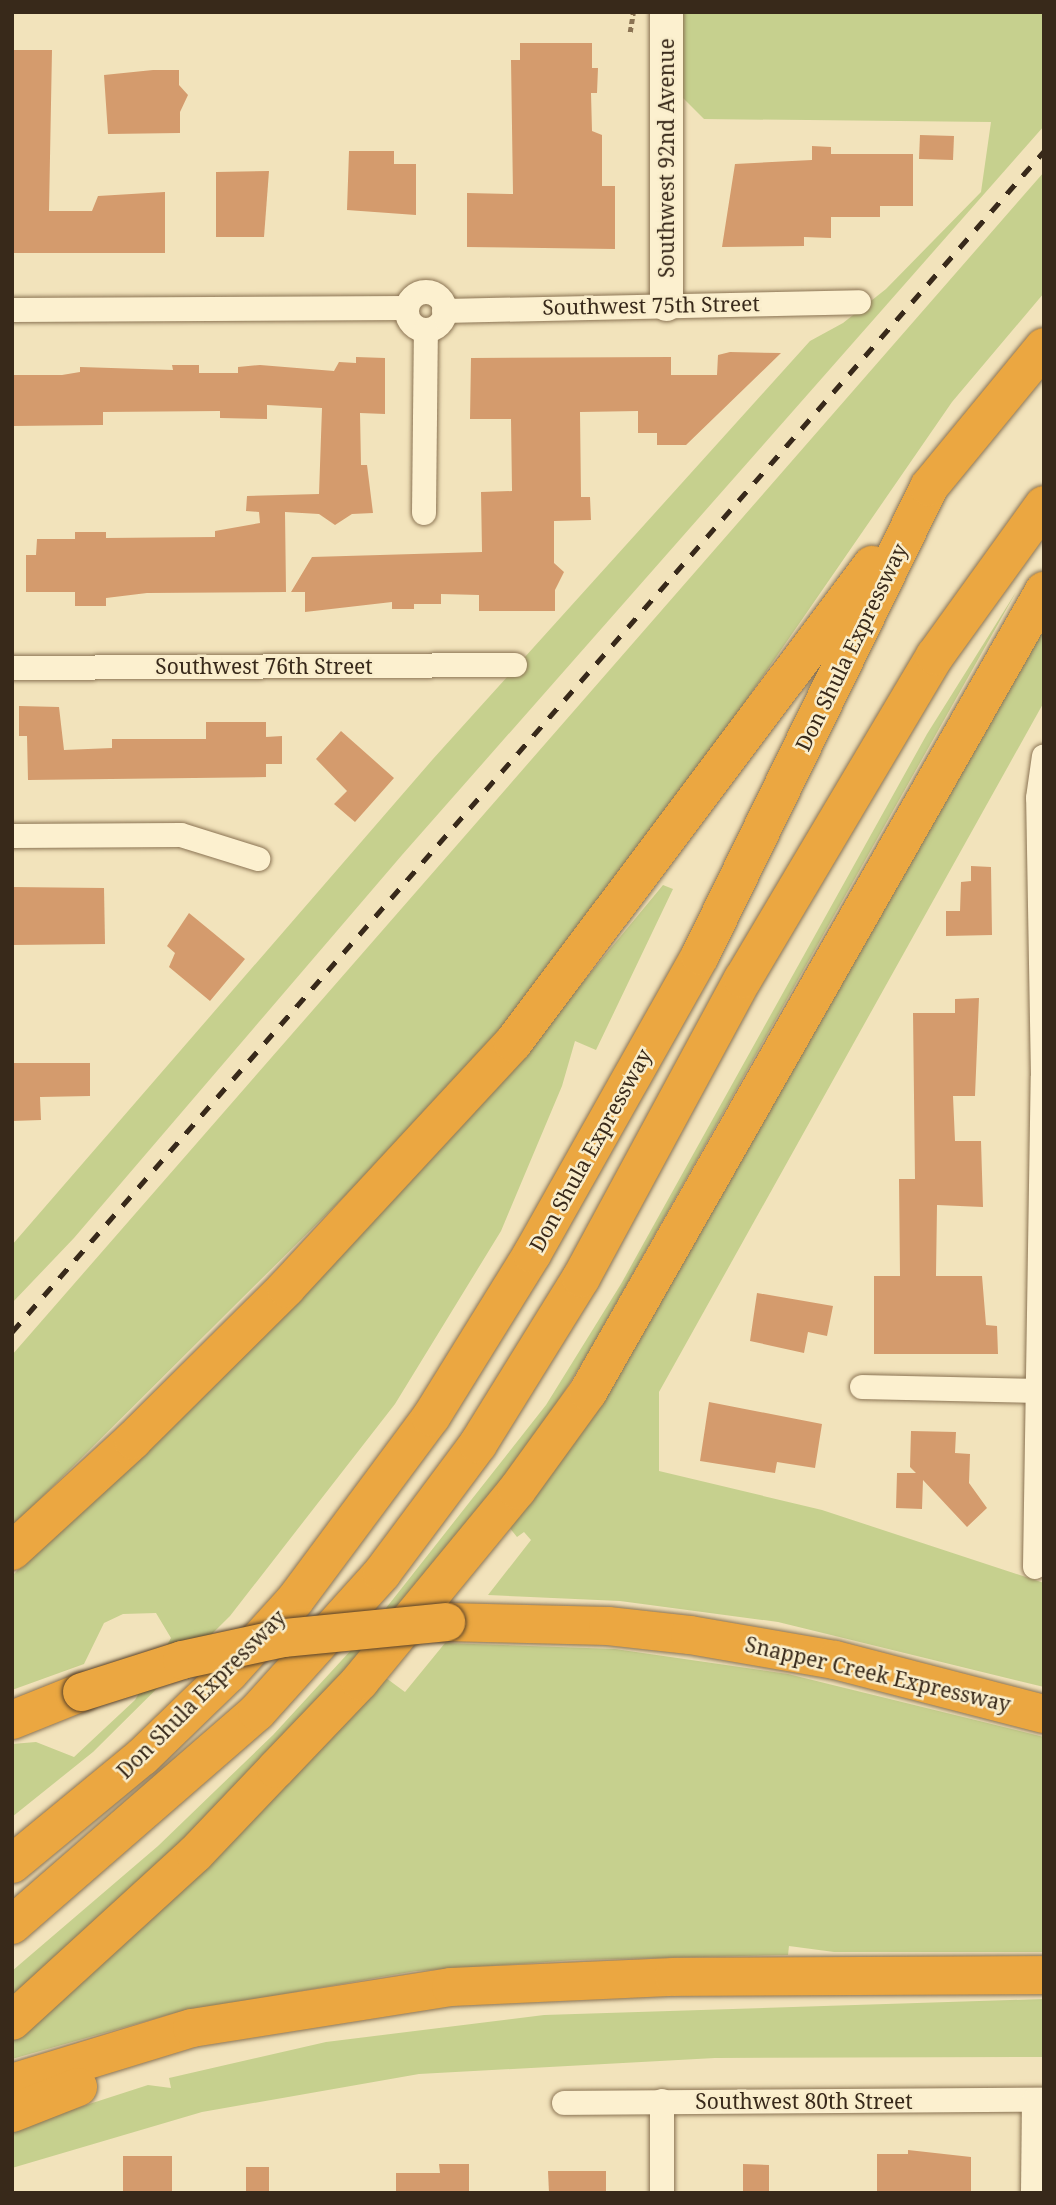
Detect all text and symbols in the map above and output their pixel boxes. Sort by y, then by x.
street label: Southwest 92nd Avenue [653,38,679,278]
street label: Southwest 75th Street [542,291,760,319]
street label: Don Shula Expressway [790,539,912,755]
street label: Southwest 76th Street [155,653,373,679]
street label: Don Shula Expressway [524,1044,656,1256]
street label: Don Shula Expressway [112,1605,290,1783]
street label: Snapper Creek Expressway [743,1631,1013,1717]
street label: Southwest 80th Street [695,2088,913,2114]

